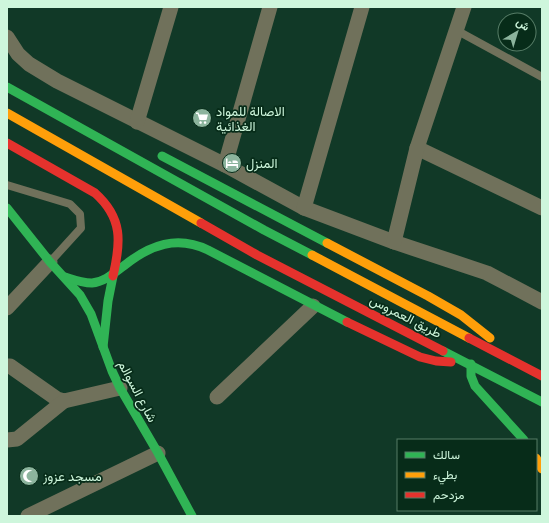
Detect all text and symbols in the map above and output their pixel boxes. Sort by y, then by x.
north arrow [497,12,537,52]
text: ش [514,15,532,34]
place label: الاصالة للمواد الغذائية [216,104,285,134]
supermarket icon: الاصالة للمواد الغذائية [191,107,213,129]
hotel icon: المنزل [221,152,243,174]
place label: المنزل [246,156,278,172]
street label: طريق العمروس [367,292,444,342]
street label: شارع السوالم [113,358,160,426]
legend [397,439,537,511]
text: سالك [433,448,460,462]
mosque icon: مسجد عزوز [18,465,40,487]
text: بطيء [433,468,457,485]
place label: مسجد عزوز [42,469,102,485]
text: مزدحم [433,488,464,503]

